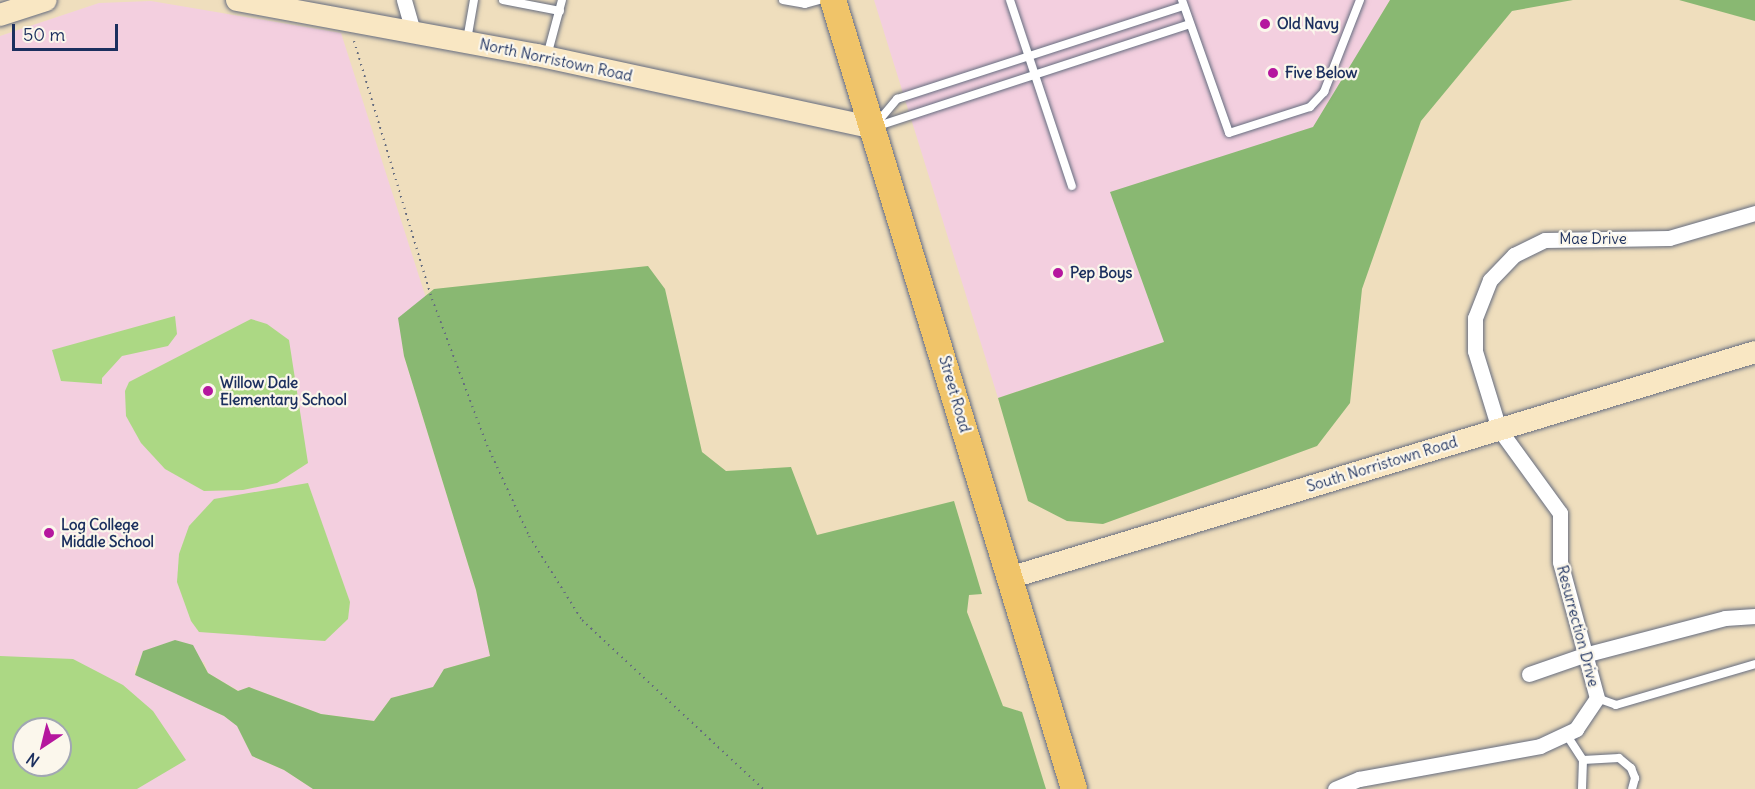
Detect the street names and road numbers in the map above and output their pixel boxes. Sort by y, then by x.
street label: North Norristown Road [478,35,634,85]
street label: Mae Drive [1559,230,1627,248]
street label: Street Road [935,354,975,434]
street label: South Norristown Road [1304,433,1460,495]
street label: Resurrection Drive [1553,563,1603,689]

